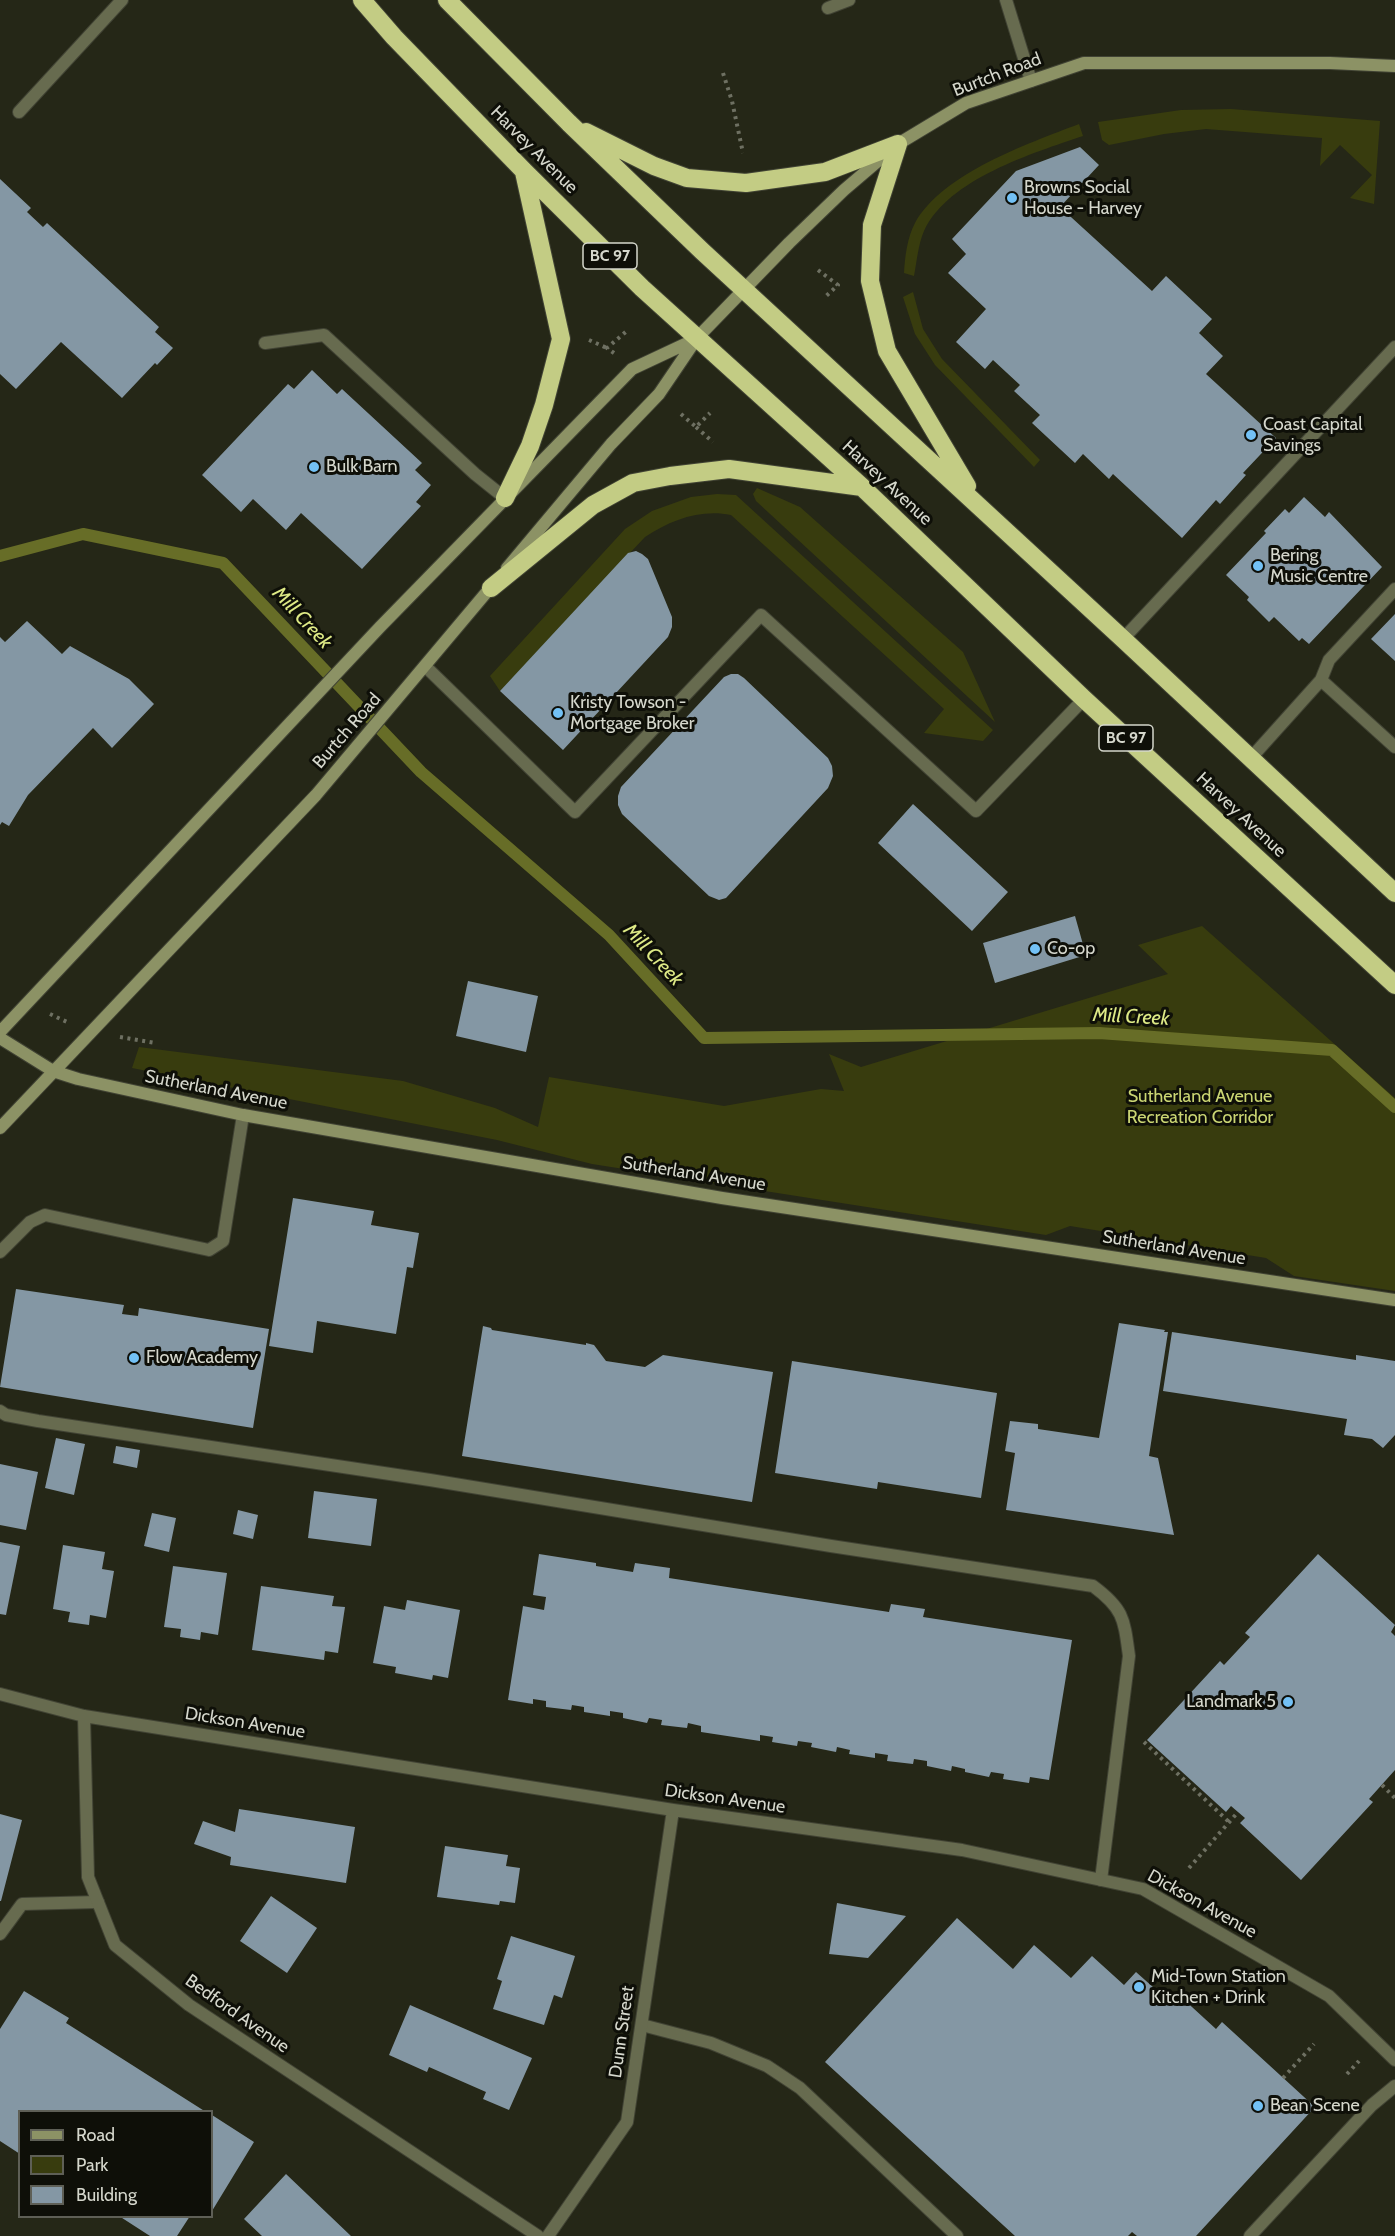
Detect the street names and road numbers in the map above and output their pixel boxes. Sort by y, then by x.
street label: Burtch Road [950,48,1044,102]
street label: Harvey Avenue [486,102,582,198]
road number: BC 97 [583,243,637,269]
street label: Harvey Avenue [838,436,936,530]
street label: Burtch Road [308,689,386,773]
road number: BC 97 [1099,725,1153,751]
street label: Harvey Avenue [1192,768,1290,862]
street label: Sutherland Avenue [143,1066,289,1114]
street label: Sutherland Avenue [621,1152,767,1196]
street label: Sutherland Avenue [1101,1226,1247,1270]
street label: Dickson Avenue [183,1703,307,1743]
street label: Dickson Avenue [663,1780,787,1818]
street label: Dickson Avenue [1144,1865,1260,1943]
street label: Bedford Avenue [181,1970,293,2058]
street label: Dunn Street [605,1985,639,2079]

